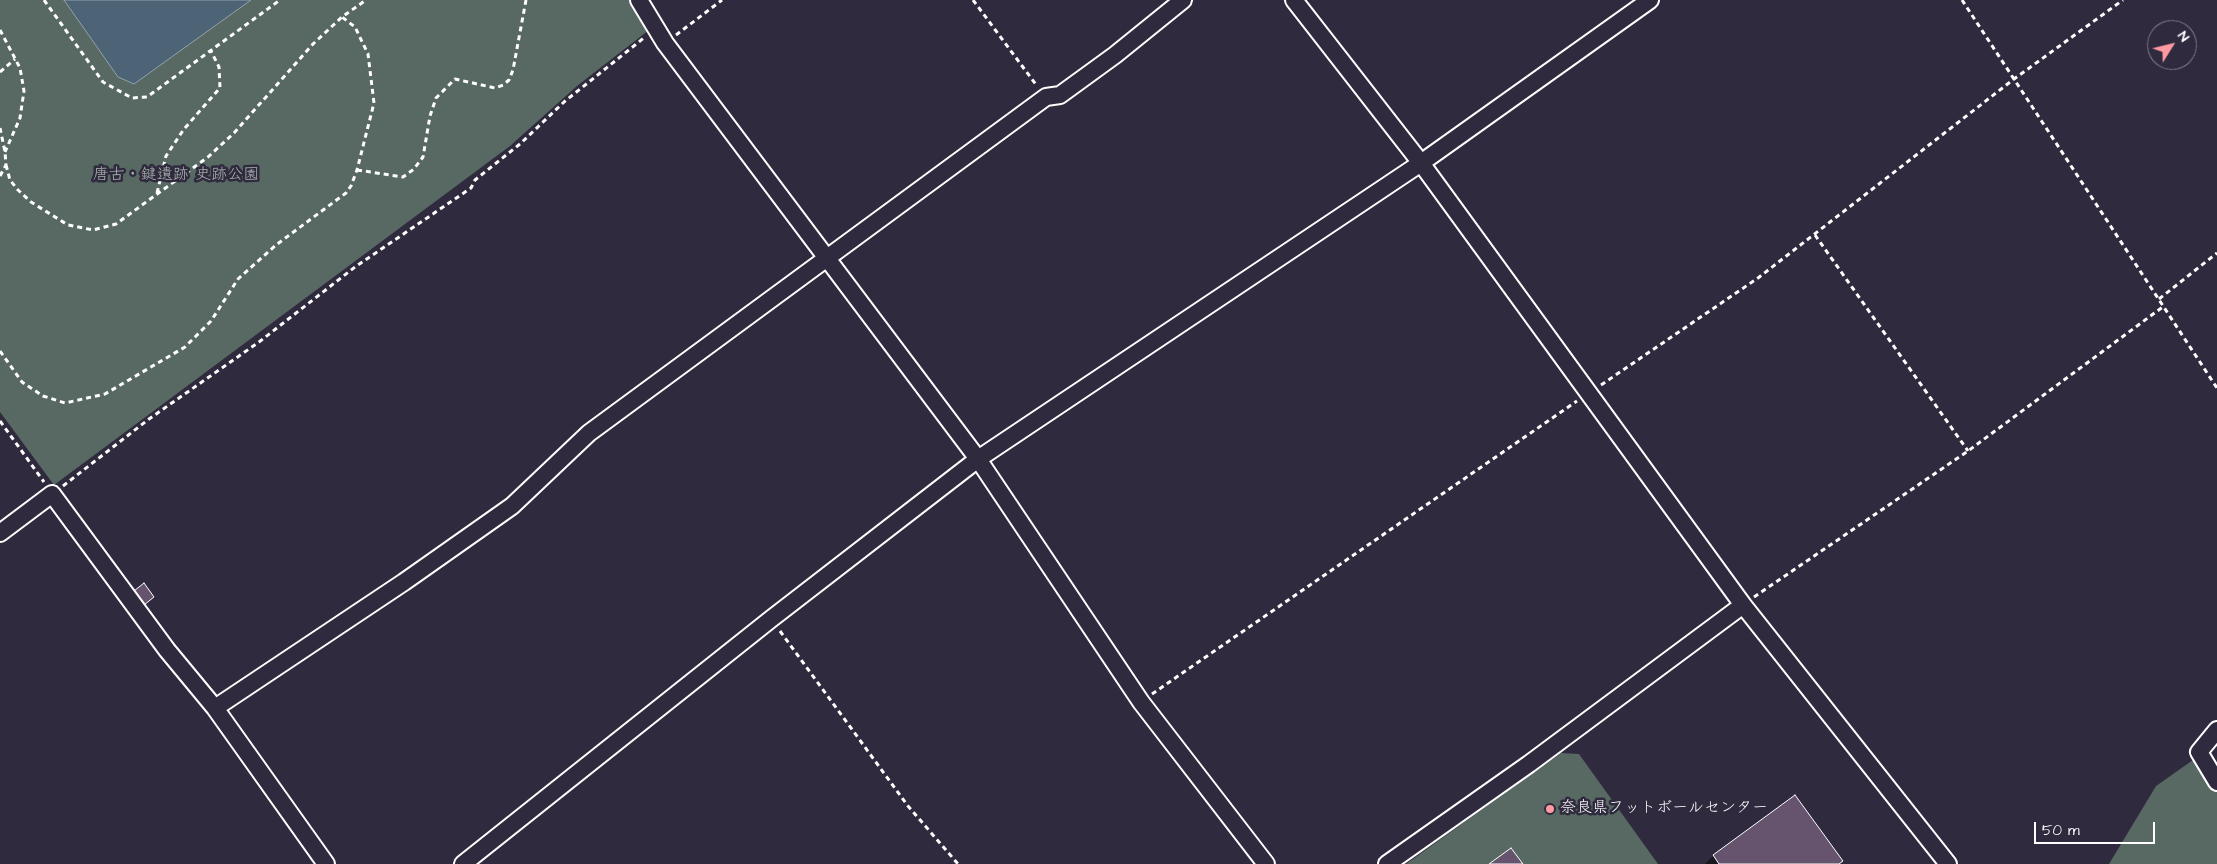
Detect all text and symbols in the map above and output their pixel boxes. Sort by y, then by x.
north arrow [2147,20,2197,70]
text: N [2173,27,2194,46]
park label: 唐古・鍵遺跡 史跡公園 [93,166,259,186]
place label: 奈良県フットボールセンター [1560,799,1768,819]
marker: 奈良県フットボールセンター [1544,803,1556,815]
scale bar [2037,812,2158,844]
text: 50 m [2042,820,2080,841]

